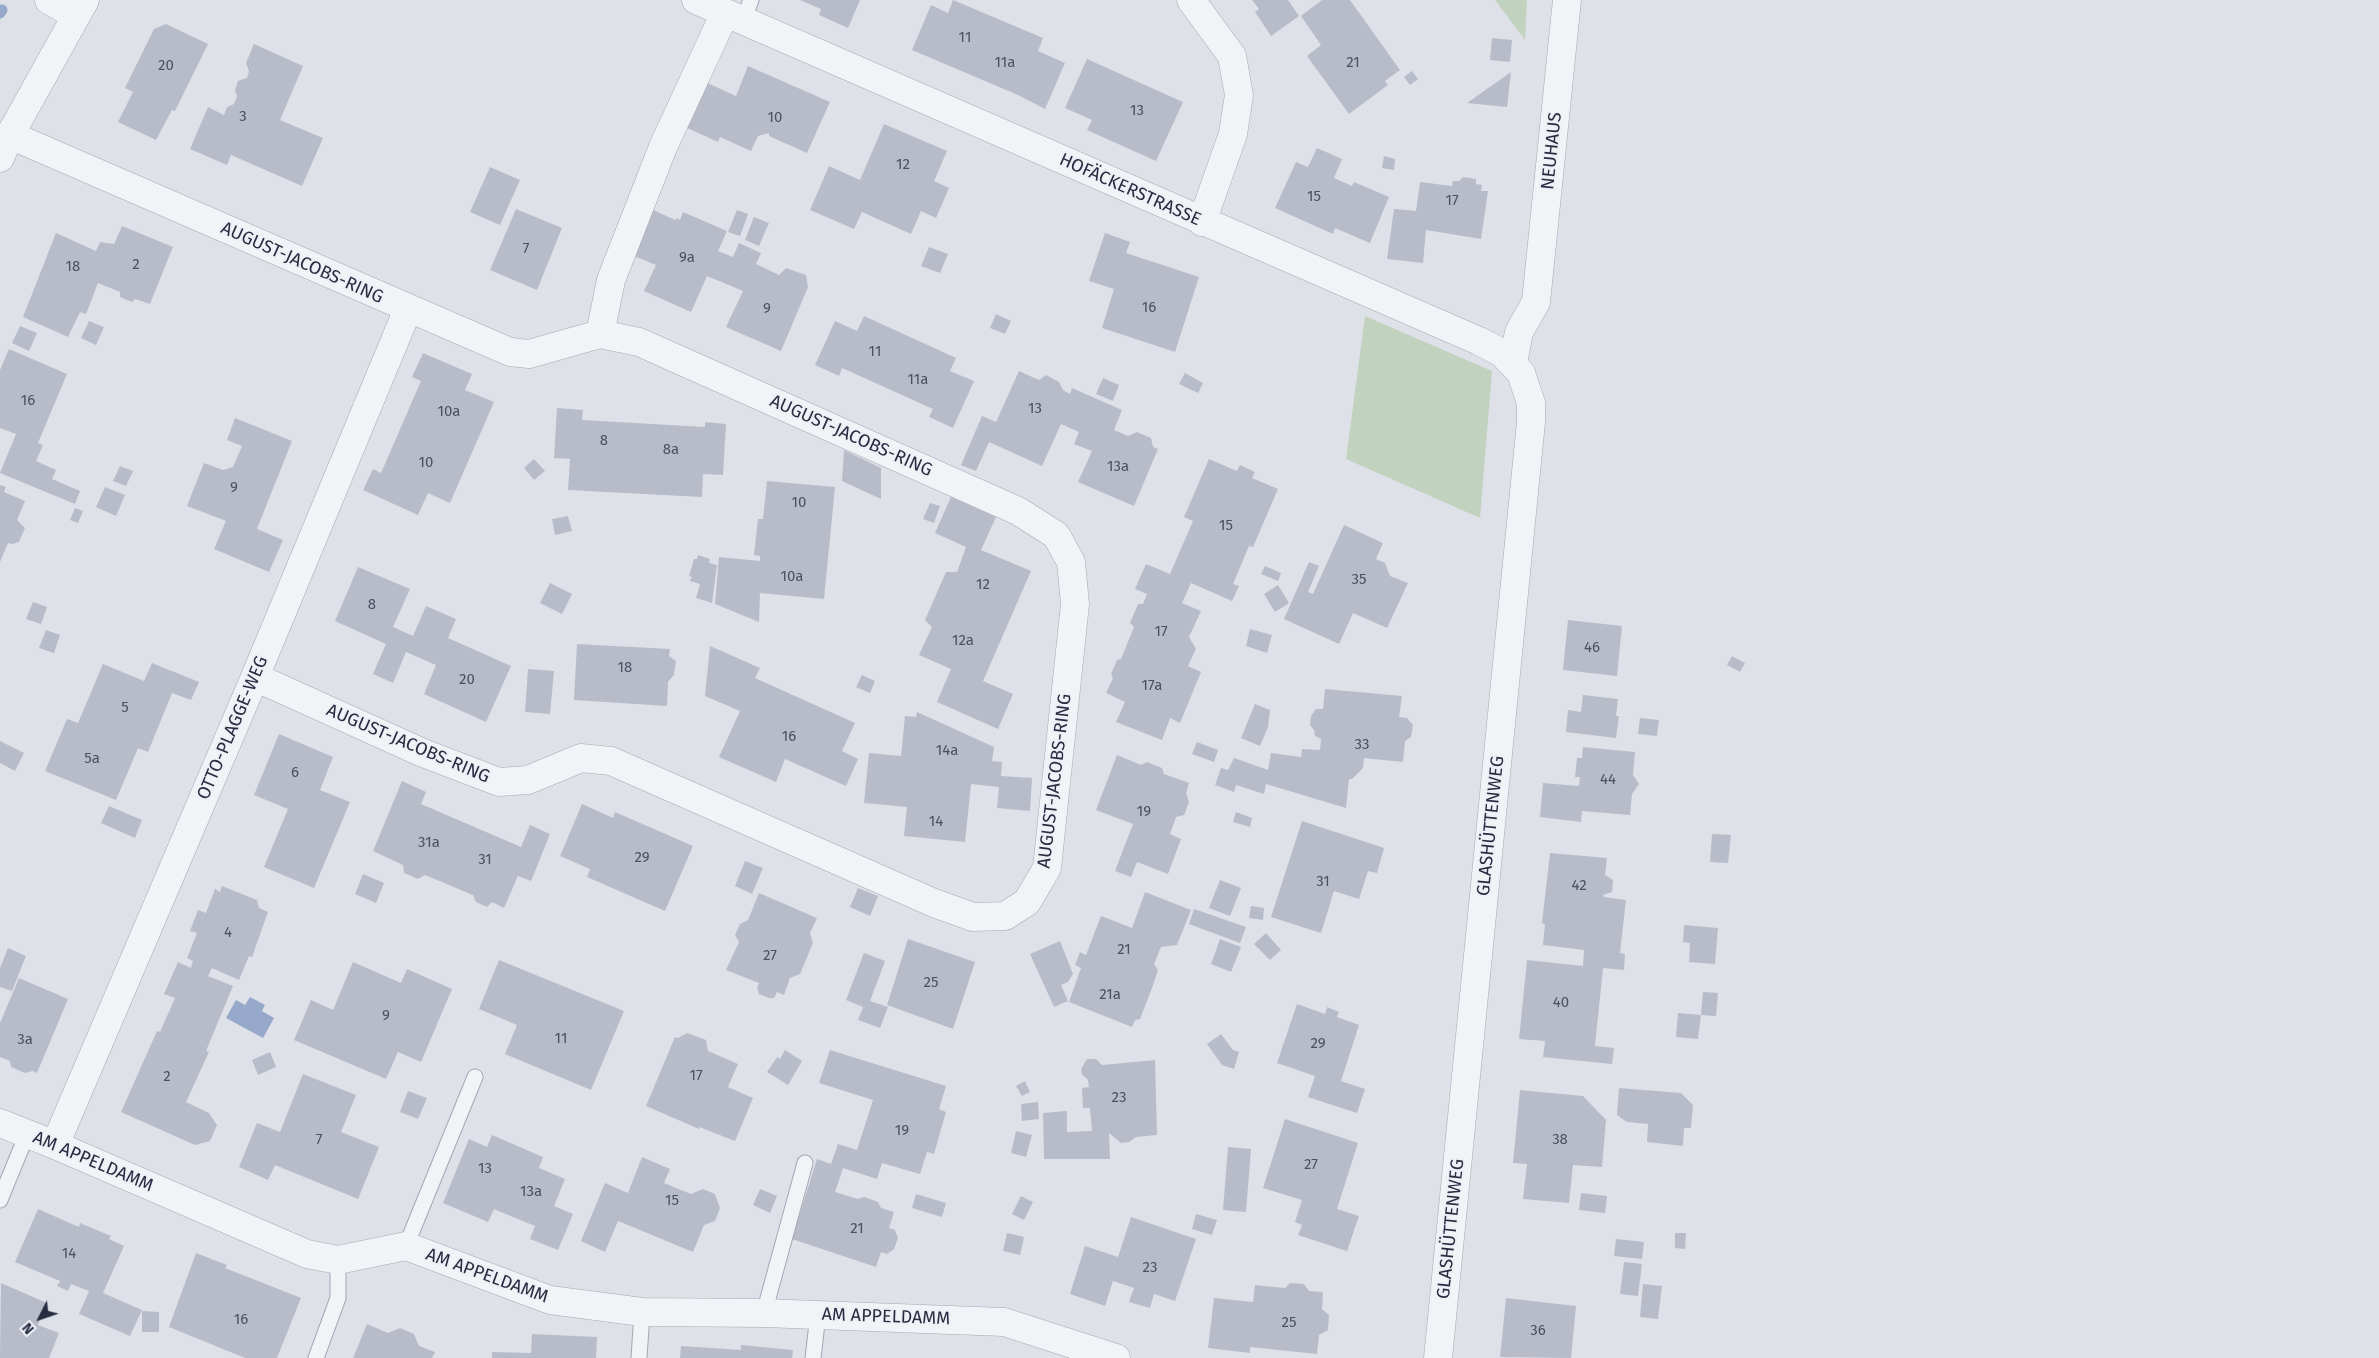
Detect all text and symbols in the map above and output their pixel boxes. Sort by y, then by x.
house number: 11 [959,29,971,47]
house number: 11a [995,54,1015,72]
house number: 21 [1346,54,1360,72]
house number: 20 [158,57,174,75]
house number: 13 [1130,102,1144,120]
house number: 3 [239,108,247,126]
house number: 10 [768,109,782,127]
street label: NEUHAUS [1537,111,1567,191]
street label: HOFÄCKERSTRASSE [1056,149,1204,231]
house number: 12 [896,156,910,174]
house number: 15 [1307,188,1321,206]
house number: 17 [1445,192,1459,210]
street label: AUGUST-JACOBS-RING [217,217,387,309]
house number: 7 [523,240,529,258]
house number: 9a [679,249,695,267]
house number: 2 [132,256,140,274]
house number: 18 [66,258,80,276]
house number: 16 [1142,299,1156,317]
house number: 9 [763,300,771,318]
house number: 11 [869,343,881,361]
house number: 11a [908,371,928,389]
street label: AUGUST-JACOBS-RING [766,390,936,482]
house number: 16 [21,392,35,410]
house number: 13 [1028,400,1042,418]
house number: 10a [437,403,461,421]
house number: 8 [600,432,608,450]
house number: 8a [663,441,679,459]
house number: 10 [419,454,433,472]
house number: 13a [1107,458,1129,476]
house number: 9 [230,479,238,497]
house number: 10 [792,494,806,512]
house number: 15 [1219,517,1233,535]
house number: 10a [780,568,804,586]
house number: 35 [1352,571,1366,589]
house number: 12 [976,576,990,594]
house number: 8 [368,596,376,614]
house number: 17 [1154,623,1168,641]
house number: 12a [952,632,974,650]
house number: 46 [1584,639,1600,657]
street label: OTTO-PLAGGE-WEG [193,653,273,803]
house number: 18 [618,659,632,677]
house number: 20 [459,671,475,689]
house number: 17a [1142,677,1162,695]
street label: AUGUST-JACOBS-RING [1034,693,1076,869]
house number: 5 [121,699,129,717]
street label: AUGUST-JACOBS-RING [323,700,493,788]
house number: 16 [782,728,796,746]
house number: 33 [1355,736,1369,754]
house number: 14a [936,742,958,760]
house number: 5a [84,750,100,768]
street label: GLASHÜTTENWEG [1473,755,1509,897]
house number: 6 [291,764,299,782]
house number: 44 [1600,771,1616,789]
house number: 19 [1137,803,1151,821]
house number: 14 [929,813,943,831]
house number: 31a [418,834,440,852]
house number: 29 [634,849,650,867]
house number: 31 [478,851,492,869]
house number: 31 [1316,873,1330,891]
house number: 42 [1571,877,1587,895]
house number: 4 [224,924,232,942]
house number: 21 [1117,941,1131,959]
house number: 27 [763,947,777,965]
house number: 25 [924,974,938,992]
house number: 21a [1099,986,1121,1004]
house number: 40 [1553,994,1569,1012]
house number: 9 [382,1007,390,1025]
house number: 11 [555,1030,567,1048]
house number: 3a [17,1031,33,1049]
house number: 29 [1310,1035,1326,1053]
house number: 17 [689,1067,703,1085]
house number: 2 [163,1068,171,1086]
house number: 23 [1112,1089,1126,1107]
house number: 19 [895,1122,909,1140]
street label: AM APPELDAMM [30,1127,156,1197]
house number: 7 [316,1131,322,1149]
house number: 38 [1552,1131,1568,1149]
house number: 27 [1304,1156,1318,1174]
street label: GLASHÜTTENWEG [1433,1158,1469,1300]
house number: 13 [478,1160,492,1178]
house number: 13a [520,1183,542,1201]
house number: 15 [665,1192,679,1210]
house number: 21 [850,1220,864,1238]
street label: AM APPELDAMM [423,1244,551,1308]
house number: 14 [62,1245,76,1263]
house number: 23 [1143,1259,1157,1277]
north arrow [15,1293,65,1343]
street label: AM APPELDAMM [821,1304,951,1330]
house number: 16 [234,1311,248,1329]
house number: 25 [1282,1314,1296,1332]
text: N [19,1319,38,1337]
house number: 36 [1530,1322,1546,1340]

